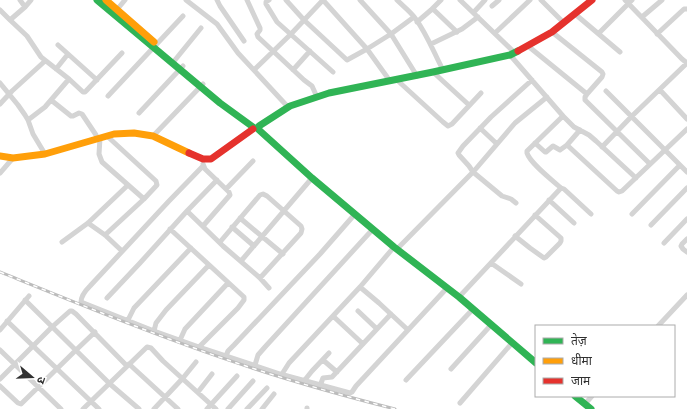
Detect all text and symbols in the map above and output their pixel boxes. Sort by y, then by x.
legend [535,325,675,397]
text: तेज़ [571,333,588,348]
text: धीमा [571,353,593,368]
north arrow [12,357,52,397]
text: जाम [571,374,591,388]
text: उ [34,375,48,386]

